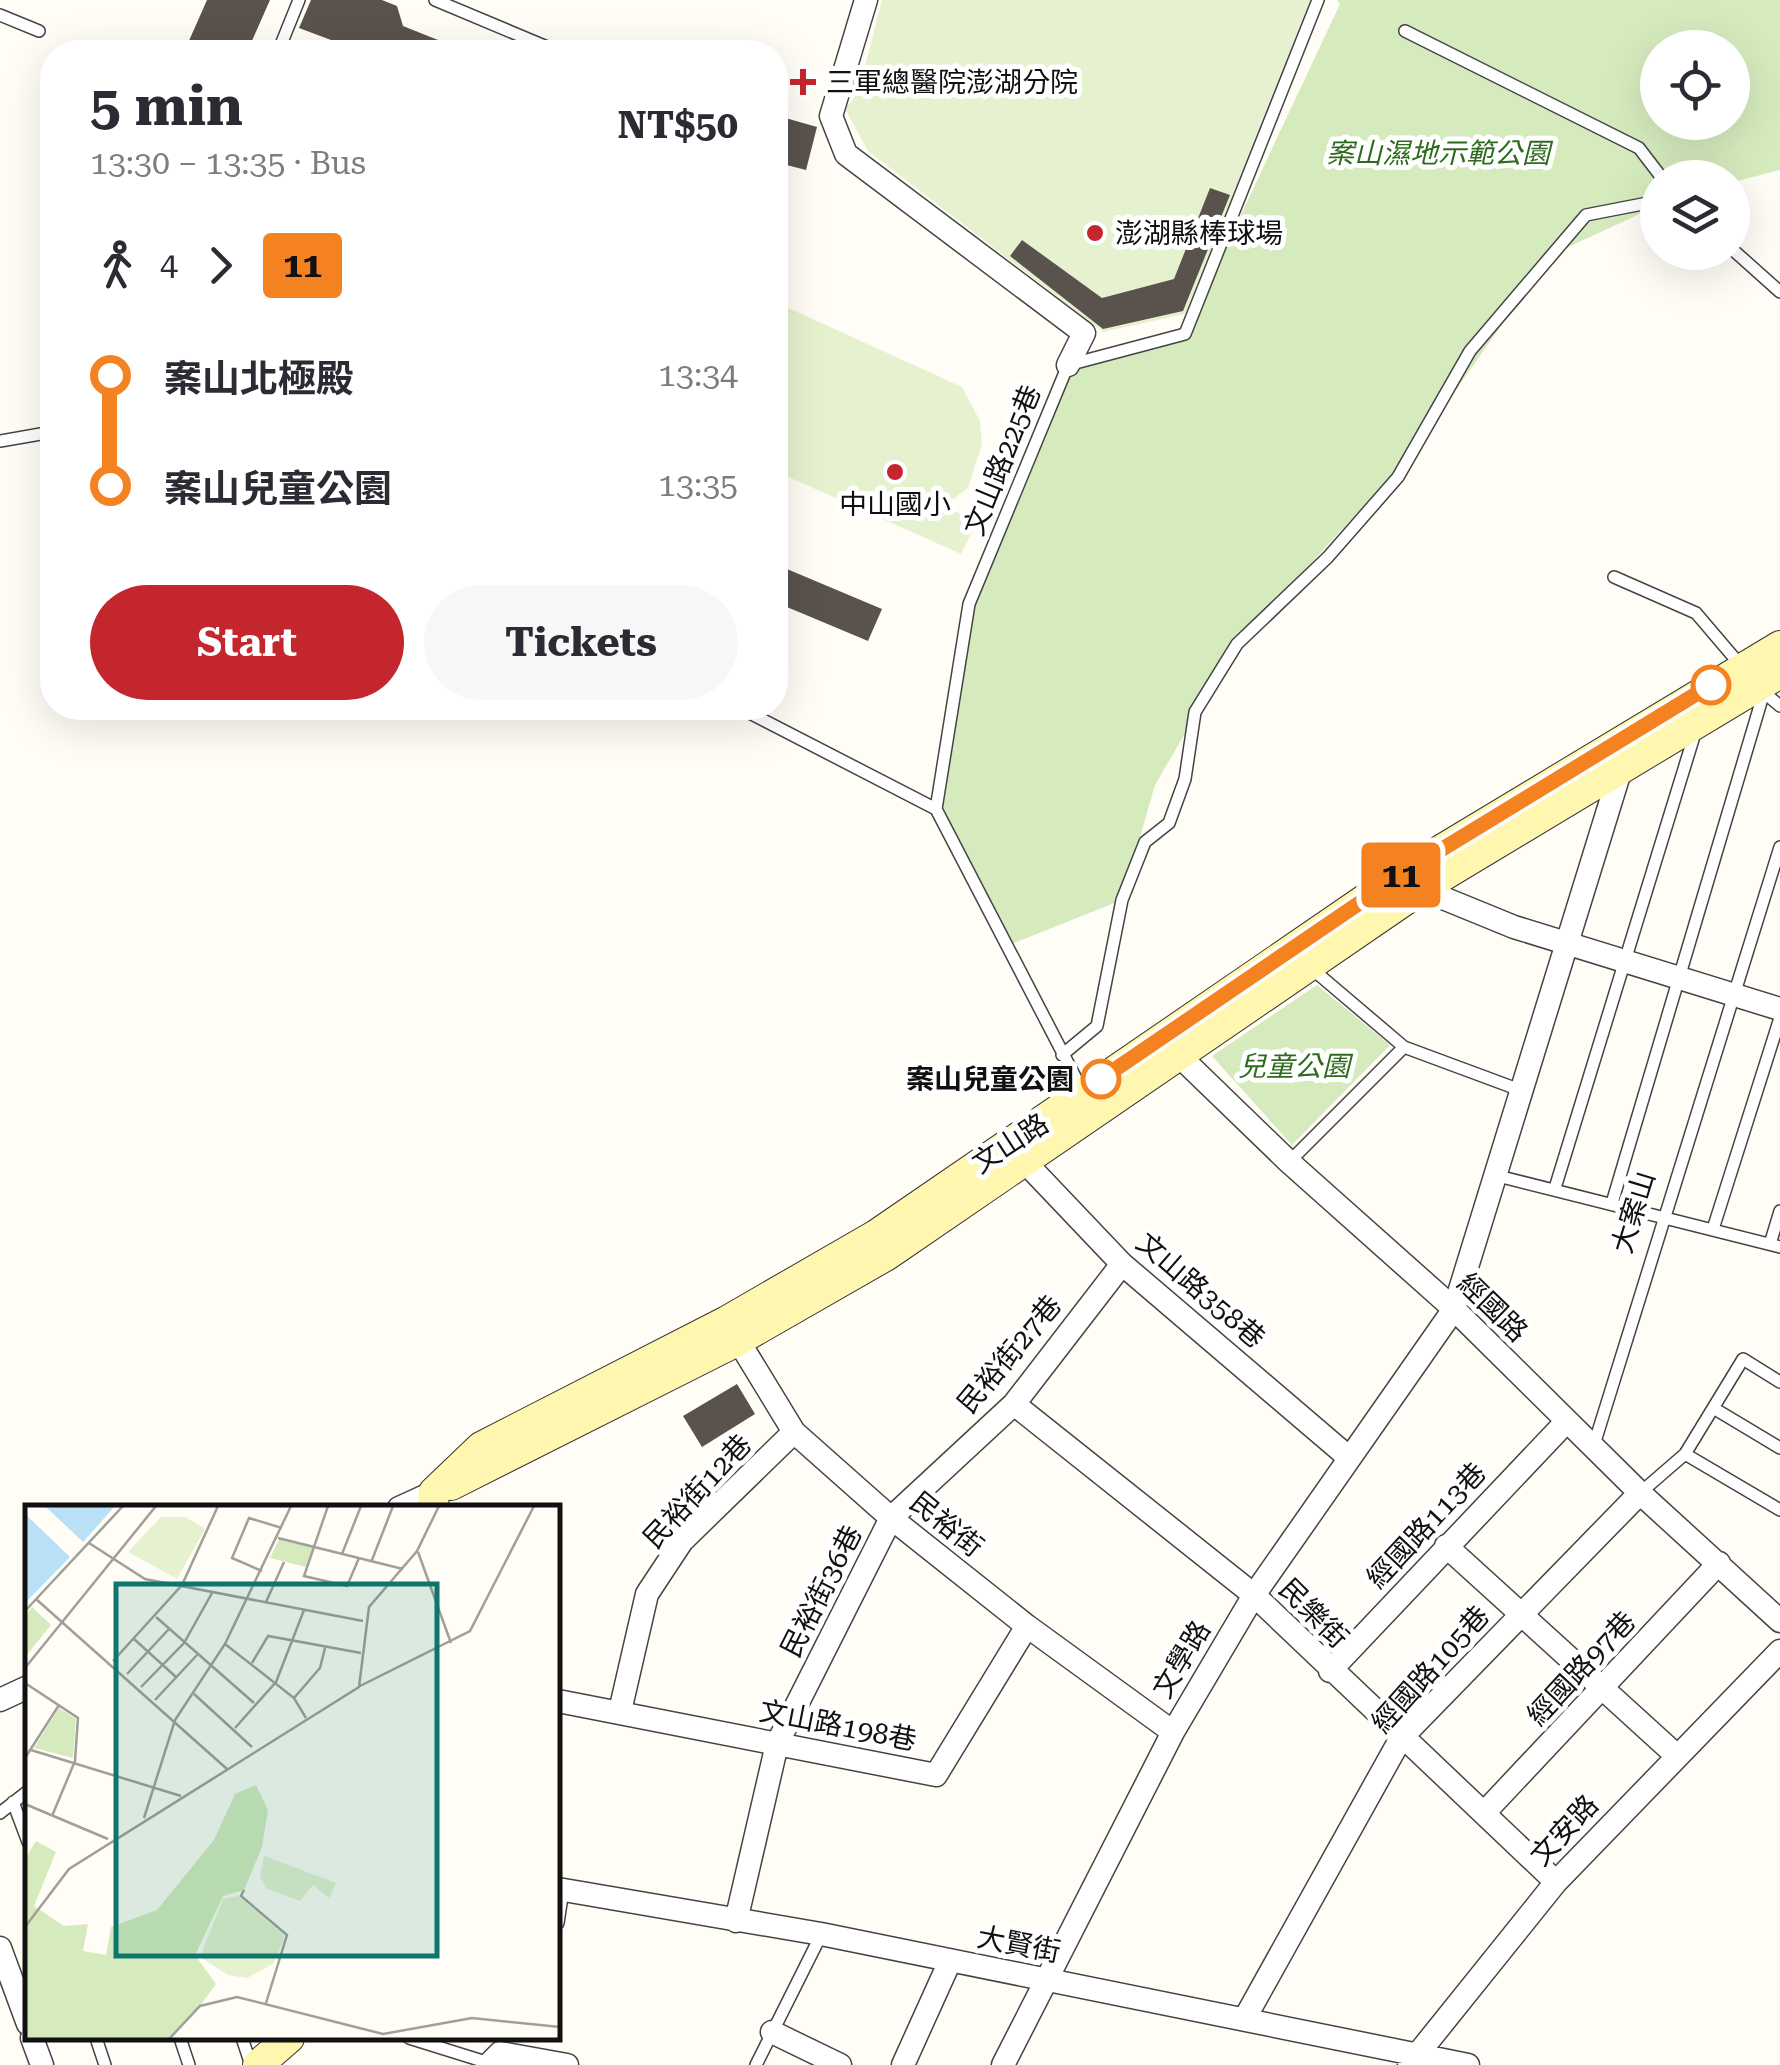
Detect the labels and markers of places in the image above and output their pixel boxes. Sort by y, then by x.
place label: 三軍總醫院澎湖分院 [826,66,1078,99]
marker: 三軍總醫院澎湖分院 [790,69,816,95]
place label: 澎湖縣棒球場 [1115,217,1283,250]
marker: 澎湖縣棒球場 [1084,222,1106,244]
marker: 中山國小 [884,461,906,483]
place label: 中山國小 [839,488,951,521]
unlabelled marker [1692,666,1730,704]
marker: 案山兒童公園 [1082,1060,1120,1098]
place label: 案山兒童公園 [906,1063,1074,1096]

